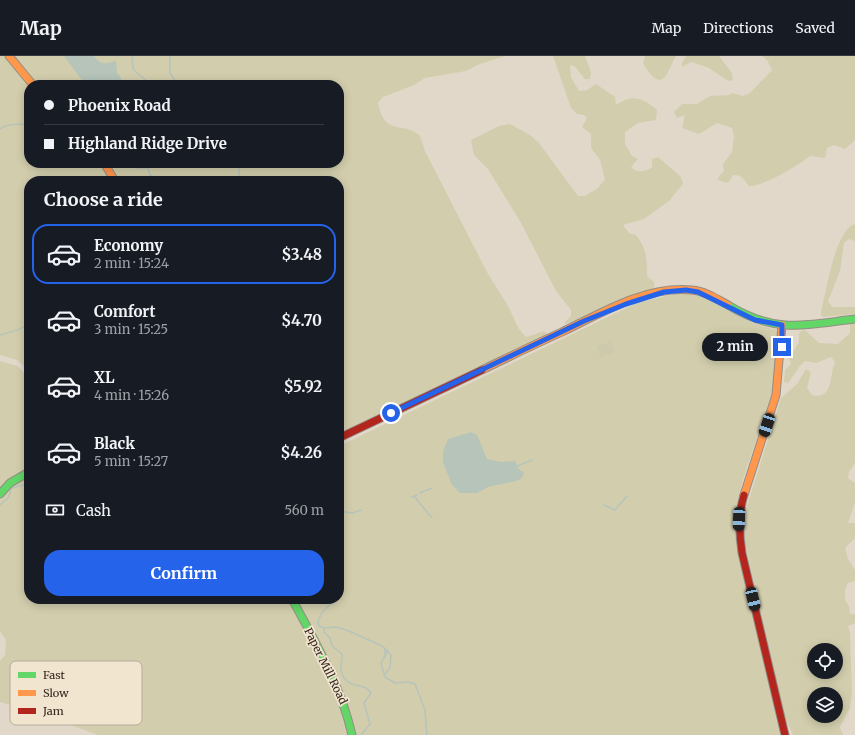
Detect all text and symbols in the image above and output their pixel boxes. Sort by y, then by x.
text: Map [20,16,62,40]
text: Map [651,19,681,37]
text: Directions [703,19,773,37]
text: Saved [795,19,835,37]
text: Phoenix Road [68,96,171,115]
text: Highland Ridge Drive [68,134,227,153]
text: Choose a ride [44,188,163,211]
icon: car [46,236,82,272]
text: Economy [94,236,163,255]
text: $3.48 [282,245,322,264]
text: 2 min · 15:24 [94,255,169,272]
icon: car [46,302,82,338]
text: Comfort [94,302,155,321]
text: $4.70 [281,311,322,330]
text: 3 min · 15:25 [94,321,168,338]
callout: 2 min [702,333,768,361]
text: 2 min [716,338,754,355]
route end [773,338,791,356]
icon: car [46,368,82,404]
text: XL [94,368,115,387]
text: $5.92 [284,377,322,396]
text: 4 min · 15:26 [94,387,169,404]
route start [382,404,400,422]
car [758,412,776,438]
icon: car [46,434,82,470]
text: Black [94,434,135,453]
text: $4.26 [280,443,322,462]
text: 5 min · 15:27 [94,453,168,470]
icon: cash [44,499,66,521]
text: Cash [76,501,111,520]
text: 560 m [284,502,324,519]
car [733,507,745,531]
button: Confirm [44,550,324,596]
car [744,586,762,612]
street label: Paper Mill Road [301,625,351,707]
map controls [807,643,843,723]
button: locate [807,643,843,679]
legend [10,661,142,725]
text: Fast [43,668,66,682]
text: Slow [43,686,69,700]
button: layers [807,687,843,723]
text: Jam [42,704,64,718]

